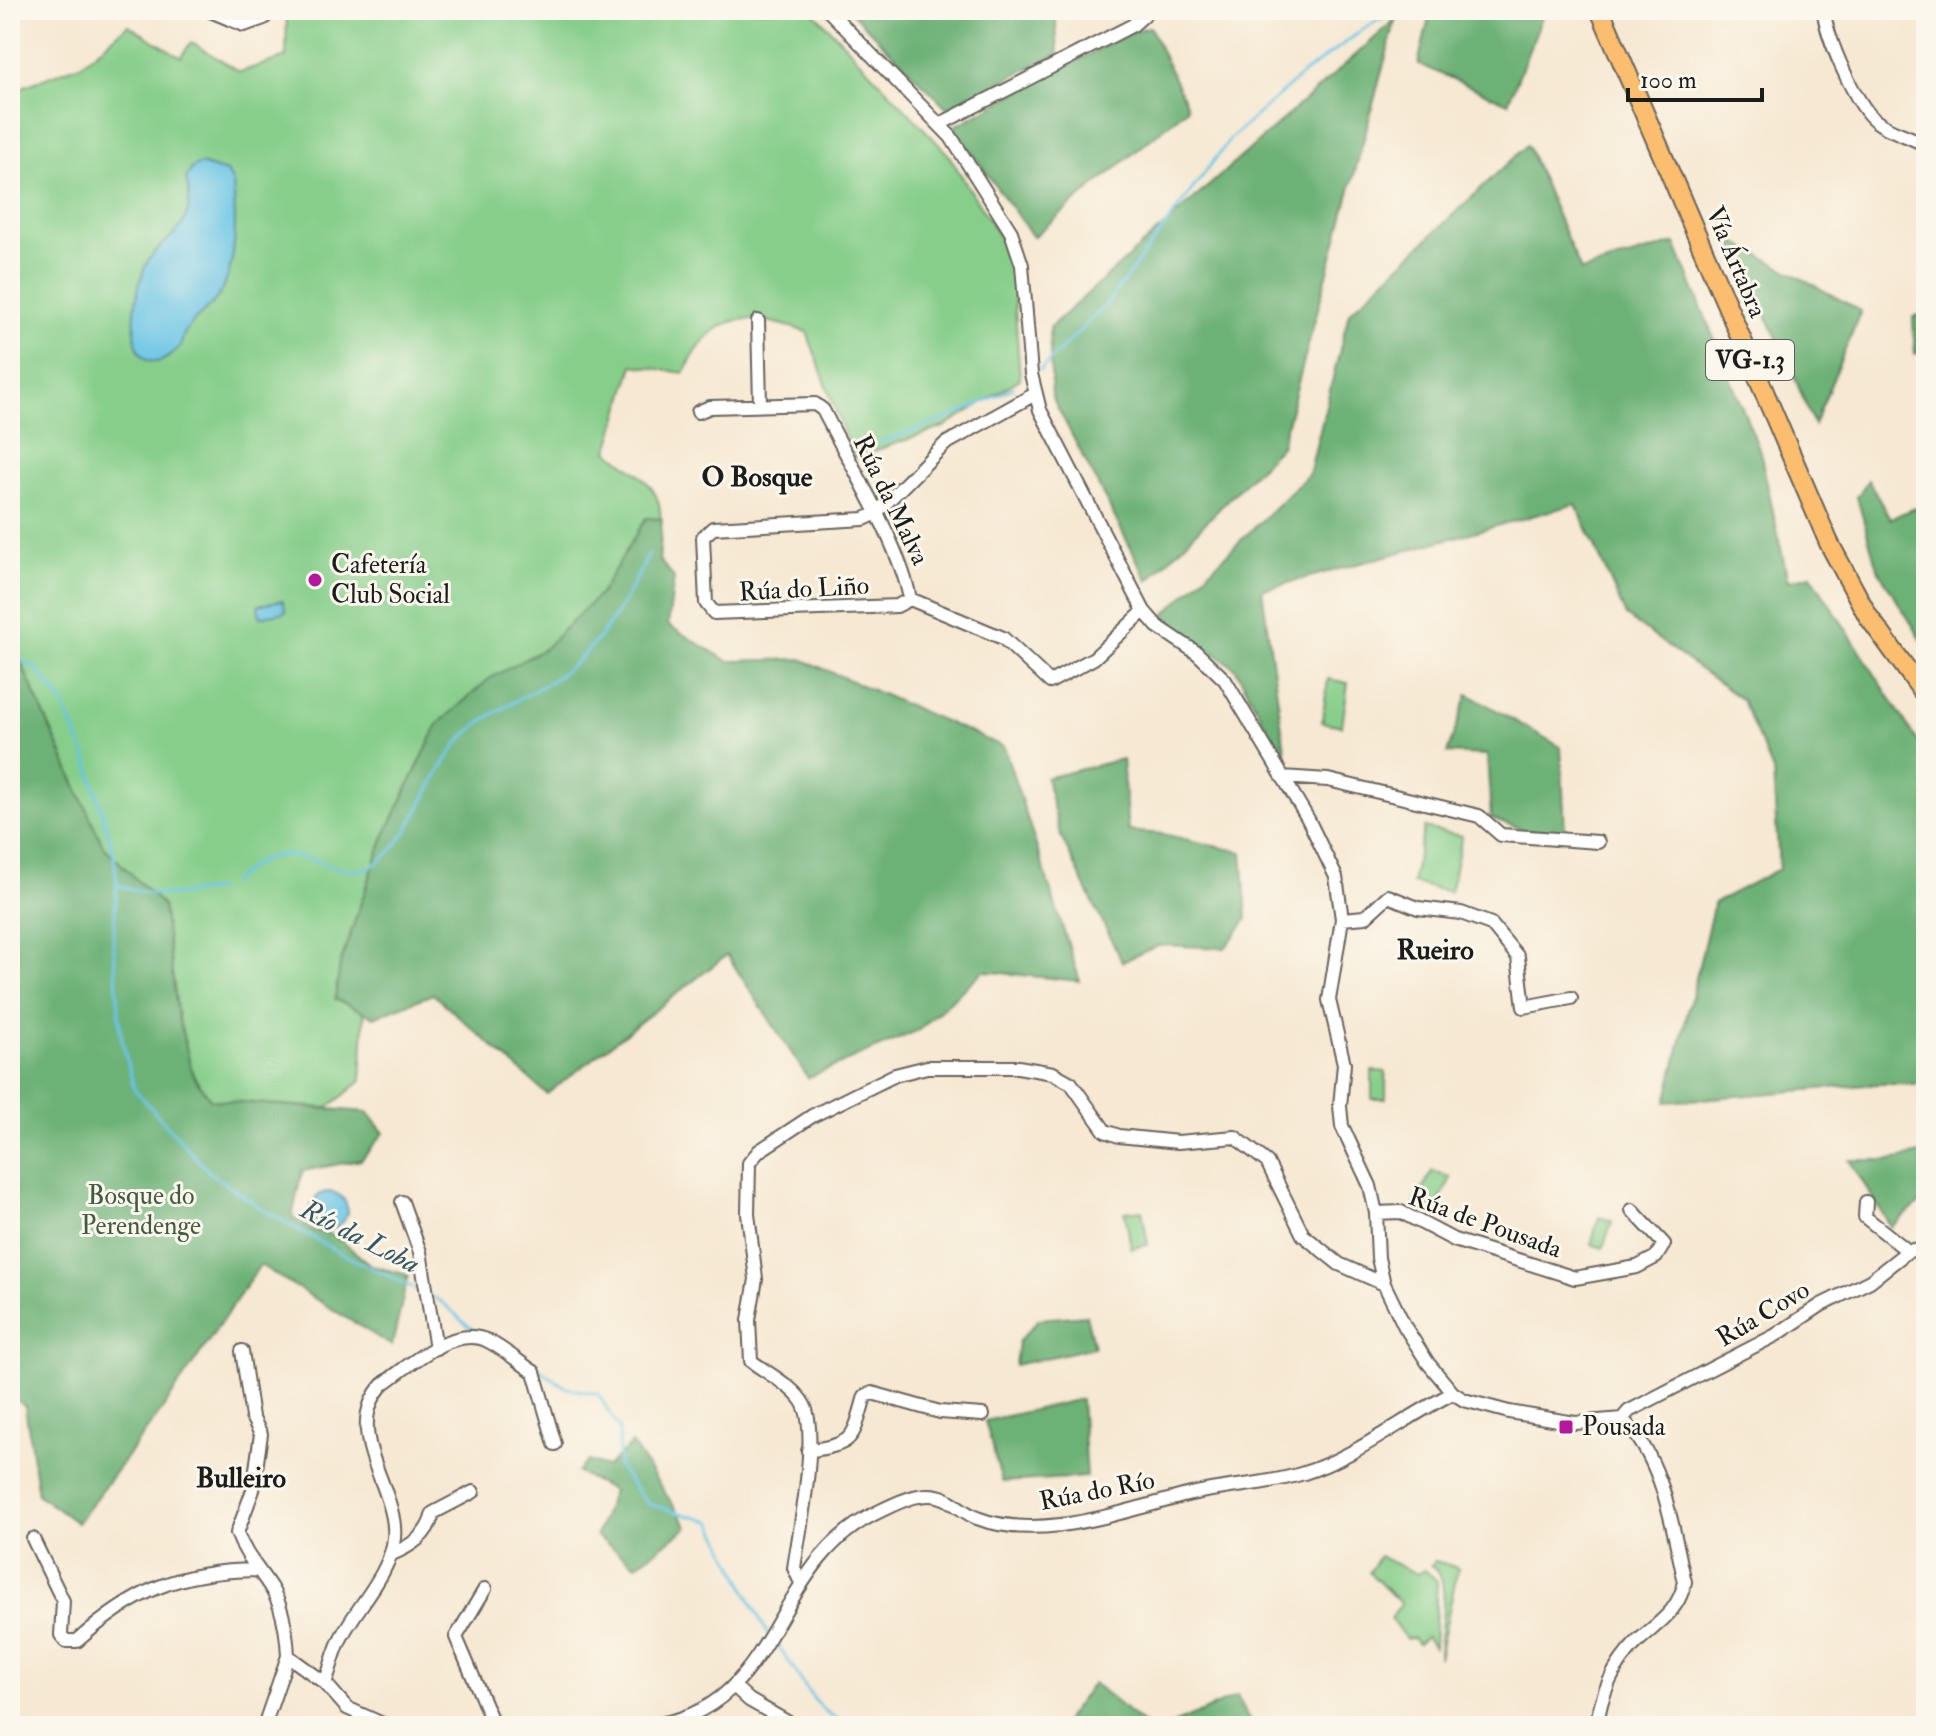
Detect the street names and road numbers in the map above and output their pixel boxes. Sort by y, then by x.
street label: Vía Ártabra [1698,201,1776,323]
road number: VG-1.3 [1706,340,1794,380]
street label: Rúa da Malva [846,430,936,571]
street label: Rúa do Liño [738,570,870,608]
street label: Rúa de Pousada [1404,1180,1566,1266]
street label: Rúa Covo [1711,1274,1815,1354]
street label: Rúa do Río [1037,1464,1157,1518]

